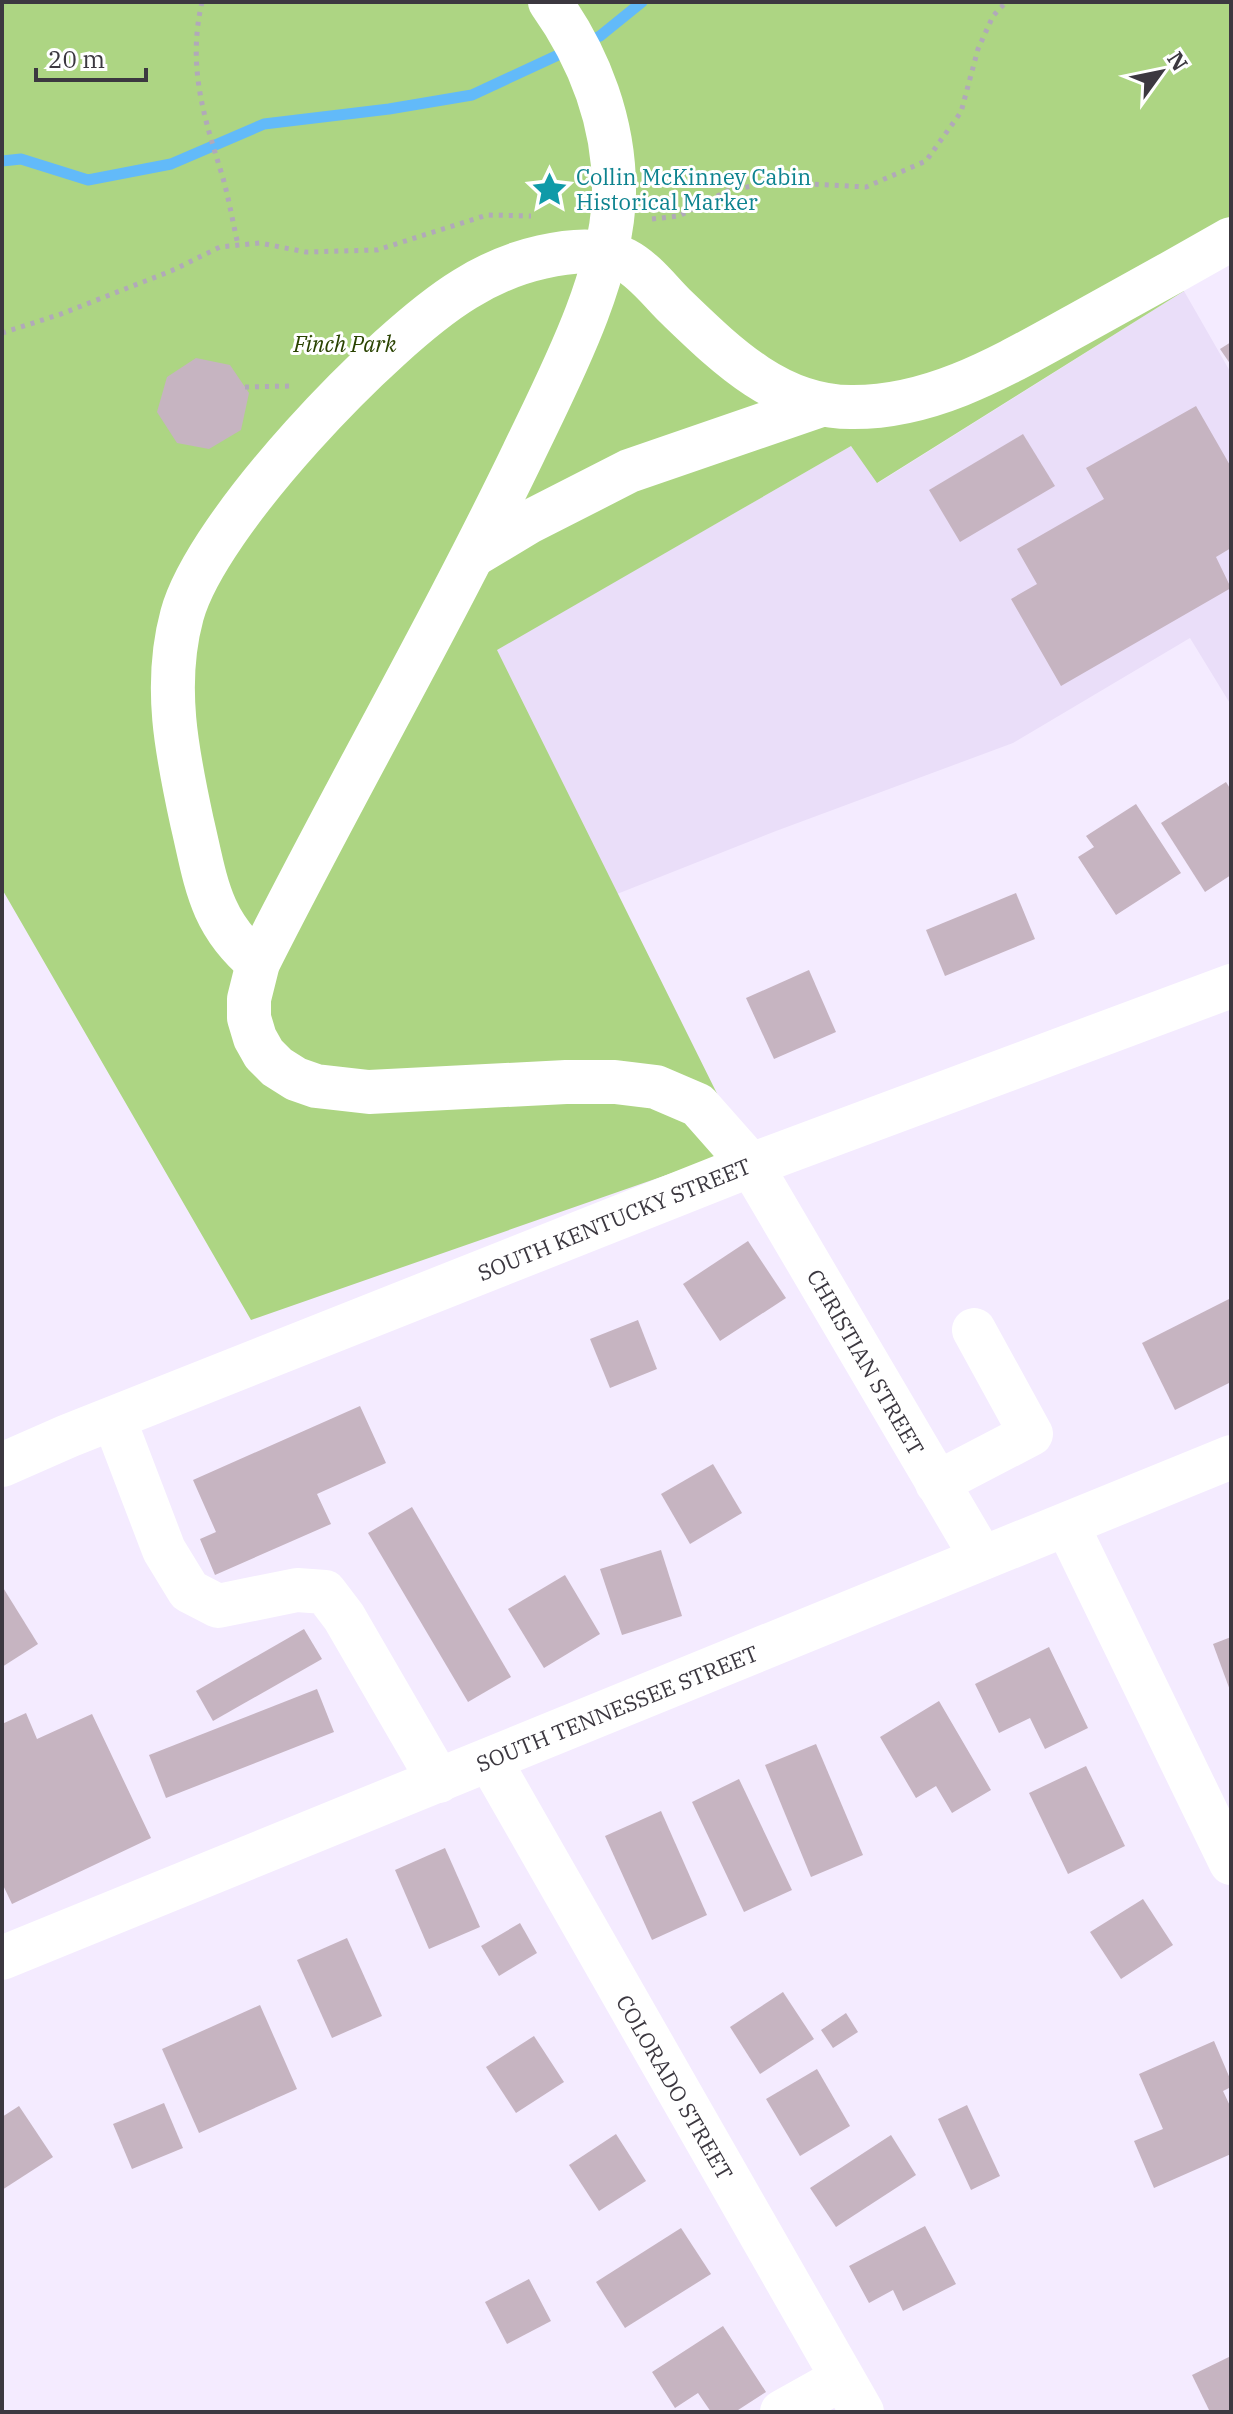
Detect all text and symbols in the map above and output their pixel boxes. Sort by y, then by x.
scale bar [36,32,146,82]
north arrow [1121,32,1201,112]
text: 20 m [48,43,105,75]
text: N [1161,46,1195,76]
place label: Collin McKinney Cabin Historical Marker [576,162,811,216]
place icon: Collin McKinney Cabin Historical Marker [531,170,569,208]
park label: Finch Park [292,329,397,358]
street label: SOUTH KENTUCKY STREET [473,1151,755,1287]
street label: CHRISTIAN STREET [801,1264,931,1460]
street label: SOUTH TENNESSEE STREET [472,1638,762,1778]
street label: COLORADO STREET [610,1989,740,2185]

